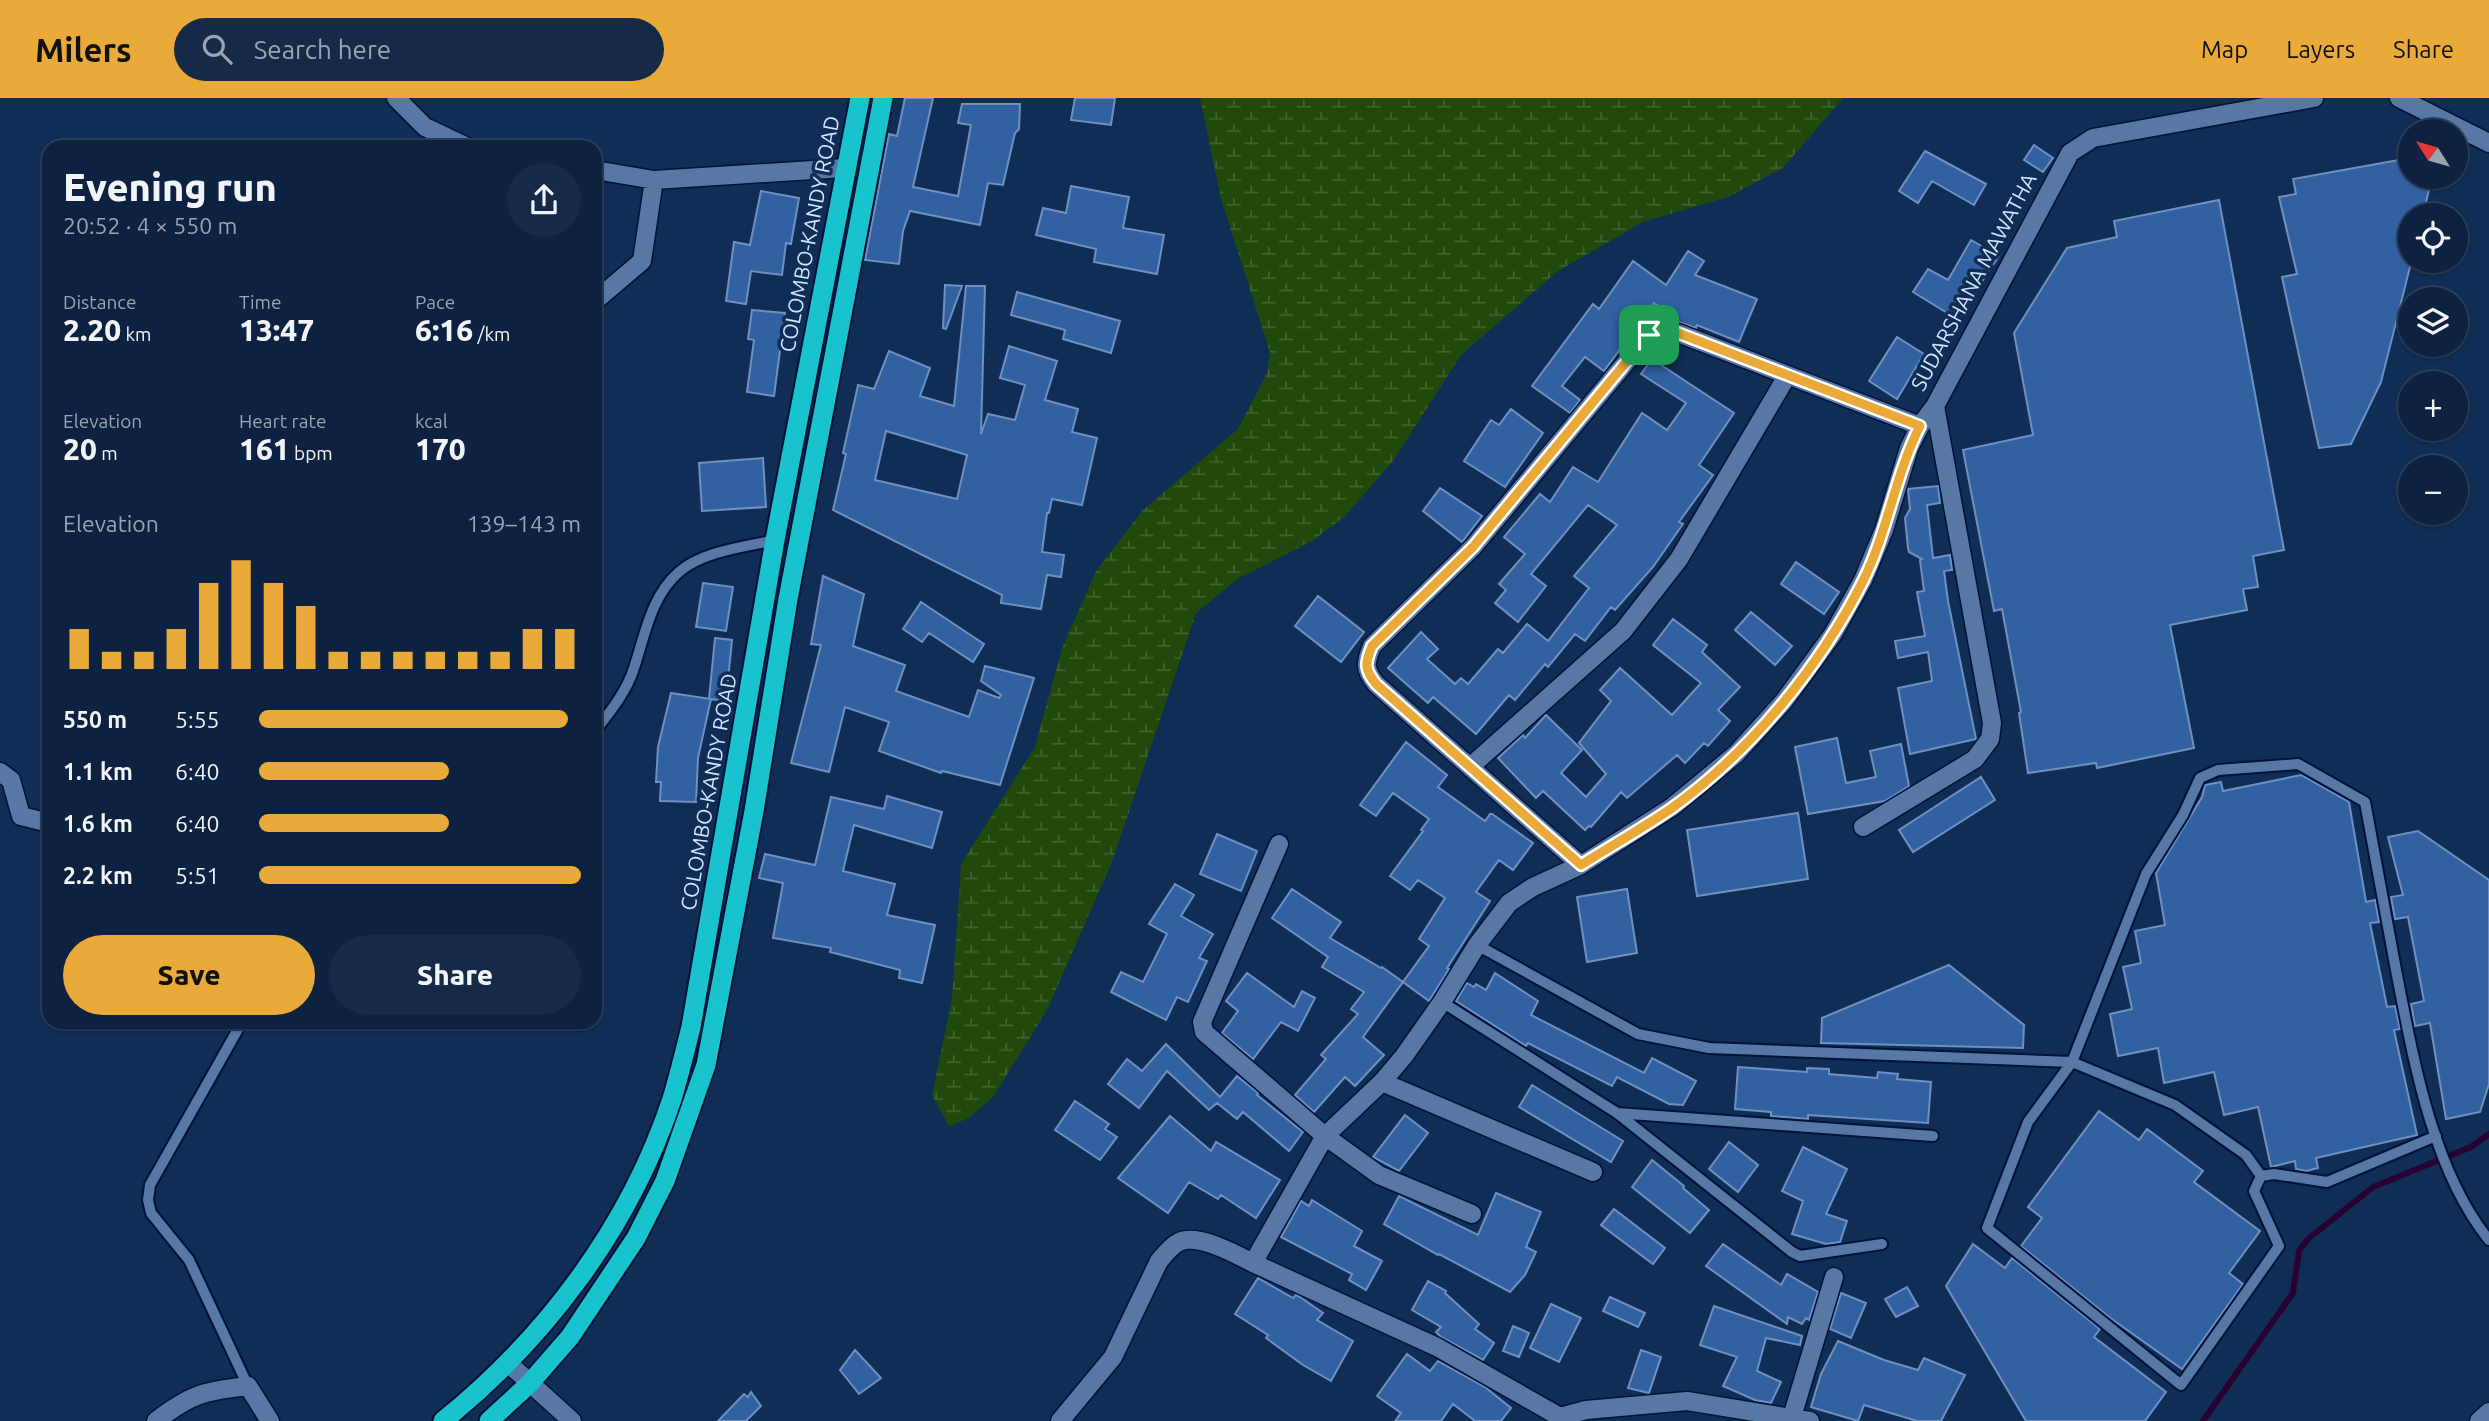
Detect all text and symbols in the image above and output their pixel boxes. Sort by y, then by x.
search box [174,18,664,81]
icon: search [198,30,236,68]
text: Milers [35,31,132,68]
text: Search here [254,35,391,64]
text: Map [2201,36,2248,63]
text: Layers [2286,36,2355,63]
text: Share [2393,36,2454,63]
street label: COLOMBO-KANDY ROAD [774,114,844,354]
north arrow [2398,119,2468,189]
map controls [2398,119,2468,525]
button: share [507,163,581,237]
text: Evening run [63,166,277,208]
street label: SUDARSHANA MAWATHA [1906,168,2041,394]
button: locate [2398,203,2468,273]
text: 20:52 · 4 × 550 m [63,213,237,238]
button: layers [2398,287,2468,357]
text: Distance [63,291,137,313]
text: Time [239,291,281,313]
text: Pace [415,291,455,313]
pin [1619,305,1679,365]
text: 2.20 [63,313,121,347]
text: 13:47 [239,313,314,347]
text: 6:16 [415,313,473,347]
icon: arrive [1630,316,1668,354]
text: km [121,323,151,345]
text: /km [473,323,511,345]
button: + [2398,371,2468,441]
text: Elevation [63,410,142,432]
text: Heart rate [239,410,326,432]
text: kcal [415,410,448,432]
text: 20 [63,432,97,466]
text: 161 [239,432,290,466]
text: 170 [415,432,466,466]
text: m [97,442,118,464]
text: bpm [290,442,333,464]
button: − [2398,455,2468,525]
text: Elevation [63,511,159,536]
text: 139–143 m [467,511,581,536]
street label: COLOMBO-KANDY ROAD [675,672,741,912]
text: 550 m [63,707,127,732]
text: 5:55 [175,707,220,732]
text: 1.1 km [63,759,133,784]
text: 6:40 [175,759,220,784]
text: 1.6 km [63,811,133,836]
text: 6:40 [175,811,220,836]
text: 2.2 km [63,863,133,888]
text: 5:51 [175,863,220,888]
button: Save [63,935,315,1015]
button: Share [329,935,581,1015]

